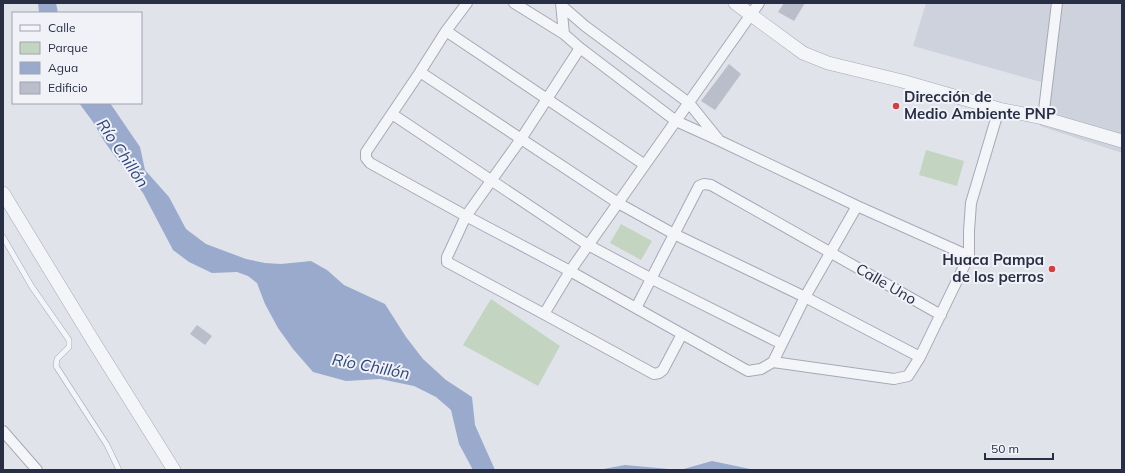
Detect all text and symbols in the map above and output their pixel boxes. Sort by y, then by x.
legend [12,12,142,104]
text: Calle [48,20,75,35]
text: Parque [48,40,88,55]
text: Agua [48,60,78,75]
text: Edificio [48,80,88,95]
place label: Dirección de Medio Ambiente PNP [904,87,1056,123]
marker: Dirección de Medio Ambiente PNP [891,101,901,111]
water label: Río Chillón [93,115,153,191]
place label: Huaca Pampa de los perros [942,250,1044,286]
street label: Calle Uno [853,259,920,308]
marker: Huaca Pampa de los perros [1047,264,1057,274]
water label: Río Chillón [331,349,411,383]
scale bar [985,435,1053,461]
text: 50 m [991,441,1019,456]

